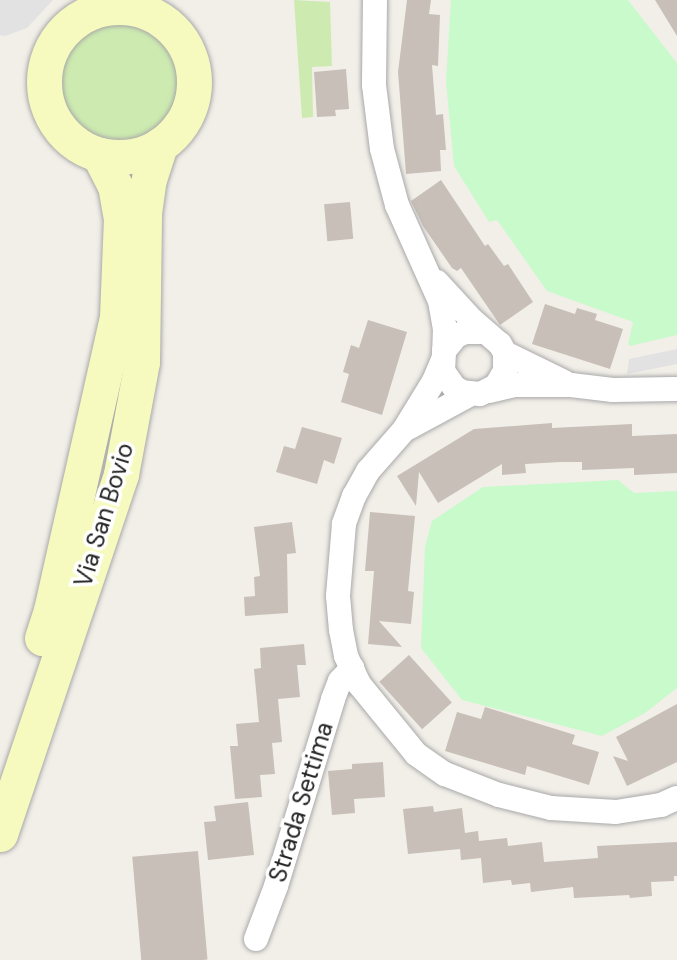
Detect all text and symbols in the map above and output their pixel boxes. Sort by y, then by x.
street label: Via San Bovio [68,439,140,591]
street label: Strada Settima [263,718,339,886]

